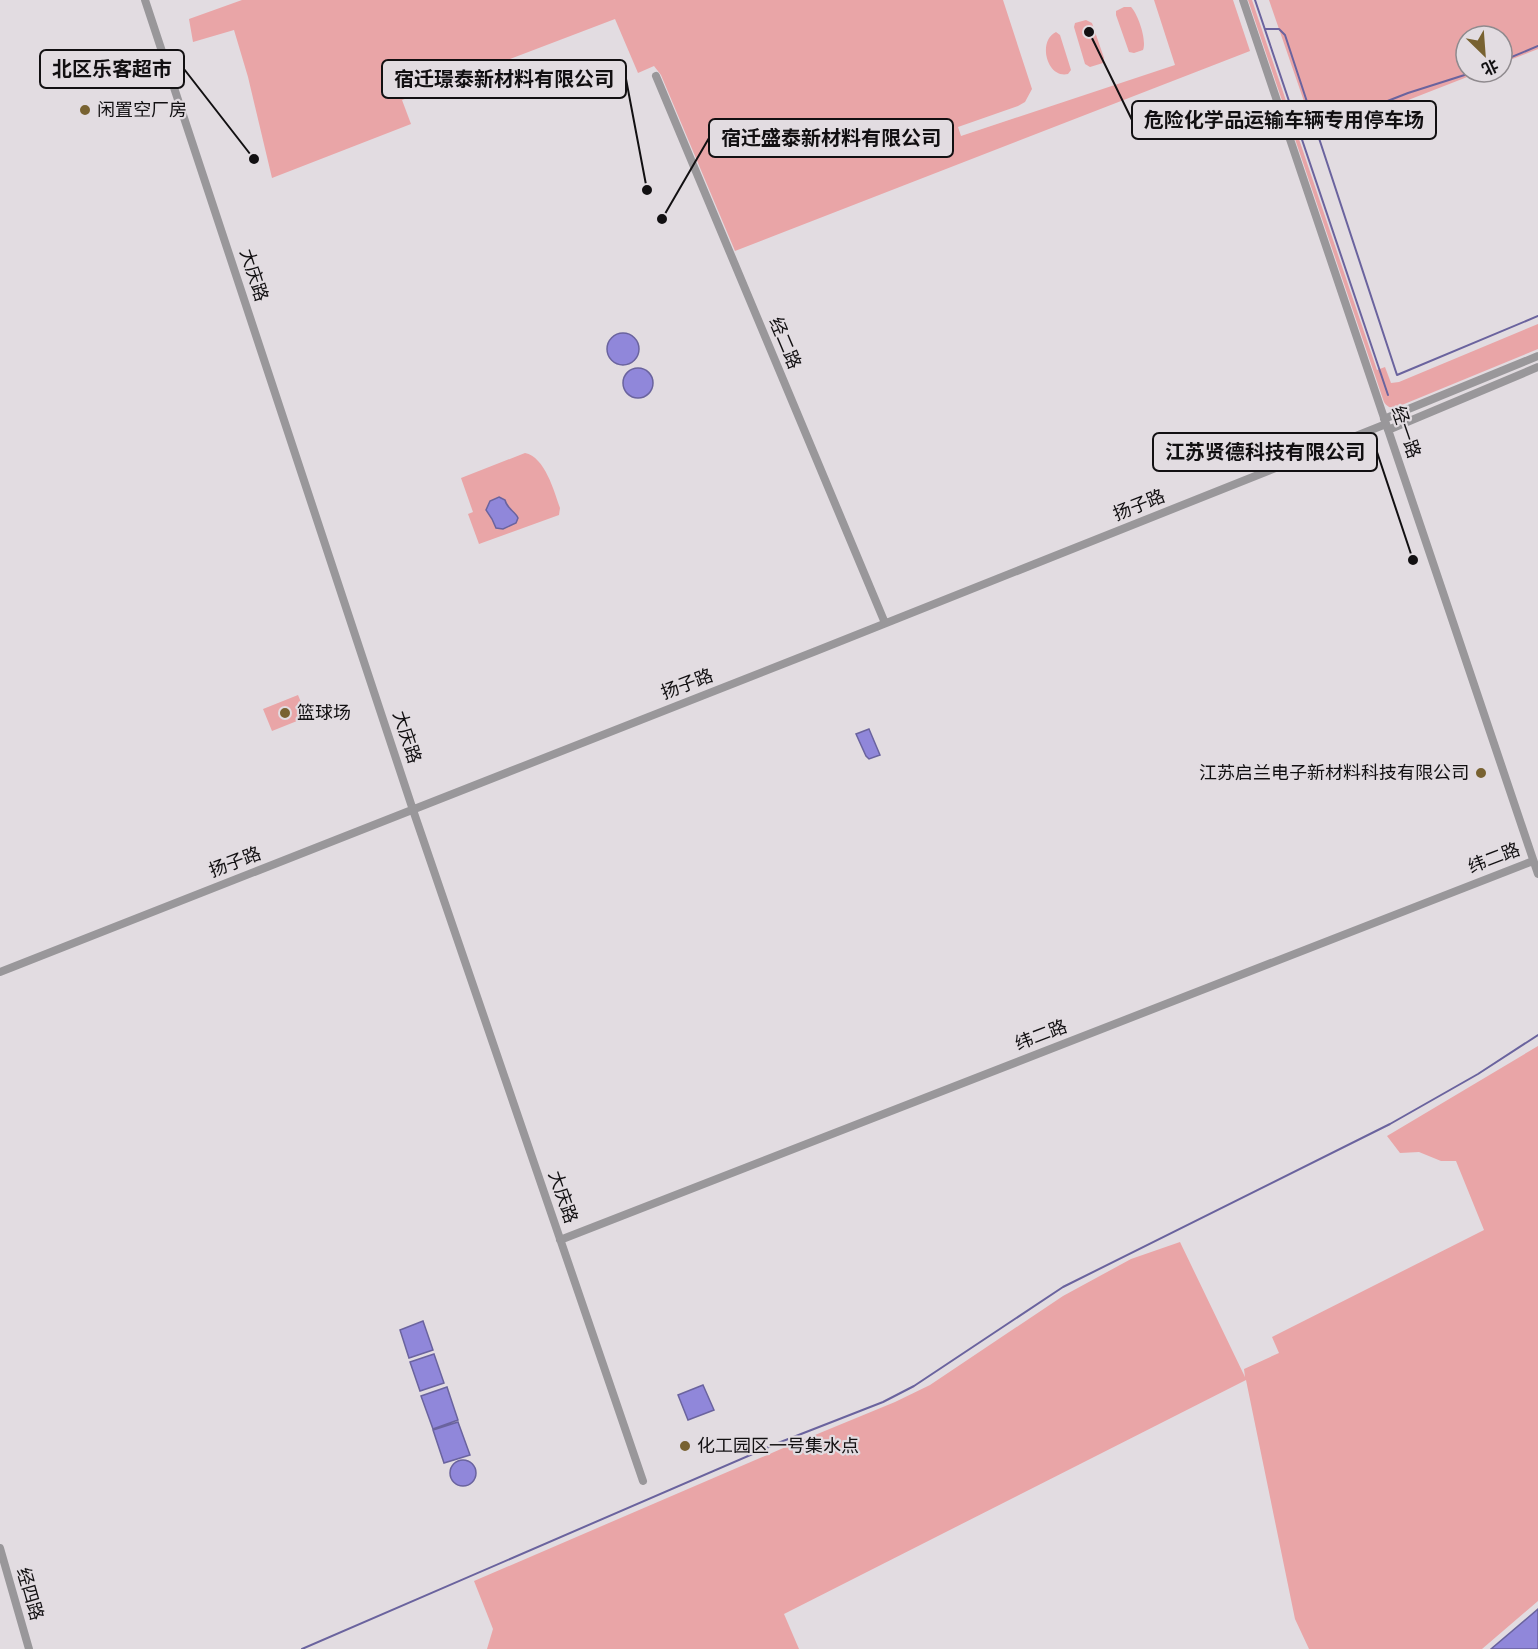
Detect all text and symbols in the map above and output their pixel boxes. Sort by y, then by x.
north arrow [1454,24,1514,84]
callout: 北区乐客超市 [40,50,184,88]
text: 北 [1478,53,1502,80]
text: 北区乐客超市 [52,56,172,84]
callout: 宿迁璟泰新材料有限公司 [382,60,626,98]
text: 宿迁璟泰新材料有限公司 [394,66,614,94]
place label: 闲置空厂房 [97,98,187,123]
callout: 危险化学品运输车辆专用停车场 [1132,101,1436,139]
marker: 闲置空厂房 [78,103,92,117]
text: 危险化学品运输车辆专用停车场 [1144,107,1424,135]
callout: 宿迁盛泰新材料有限公司 [709,119,953,157]
text: 宿迁盛泰新材料有限公司 [721,125,941,153]
street label: 大庆路 [233,246,274,305]
street label: 经二路 [762,313,807,373]
street label: 经一路 [1385,403,1426,462]
callout: 江苏贤德科技有限公司 [1153,433,1377,471]
text: 江苏贤德科技有限公司 [1165,439,1365,467]
street label: 扬子路 [1109,484,1169,527]
street label: 扬子路 [657,663,717,706]
place label: 篮球场 [297,701,351,726]
marker: 篮球场 [278,706,292,720]
street label: 大庆路 [386,708,427,767]
place label: 江苏启兰电子新材料科技有限公司 [1199,761,1469,786]
marker: 江苏启兰电子新材料科技有限公司 [1474,766,1488,780]
street label: 纬二路 [1464,837,1524,880]
street label: 扬子路 [205,841,265,884]
street label: 纬二路 [1011,1014,1071,1057]
street label: 大庆路 [542,1168,583,1227]
place label: 化工园区一号集水点 [697,1434,859,1459]
marker: 化工园区一号集水点 [678,1439,692,1453]
street label: 经四路 [10,1565,49,1624]

